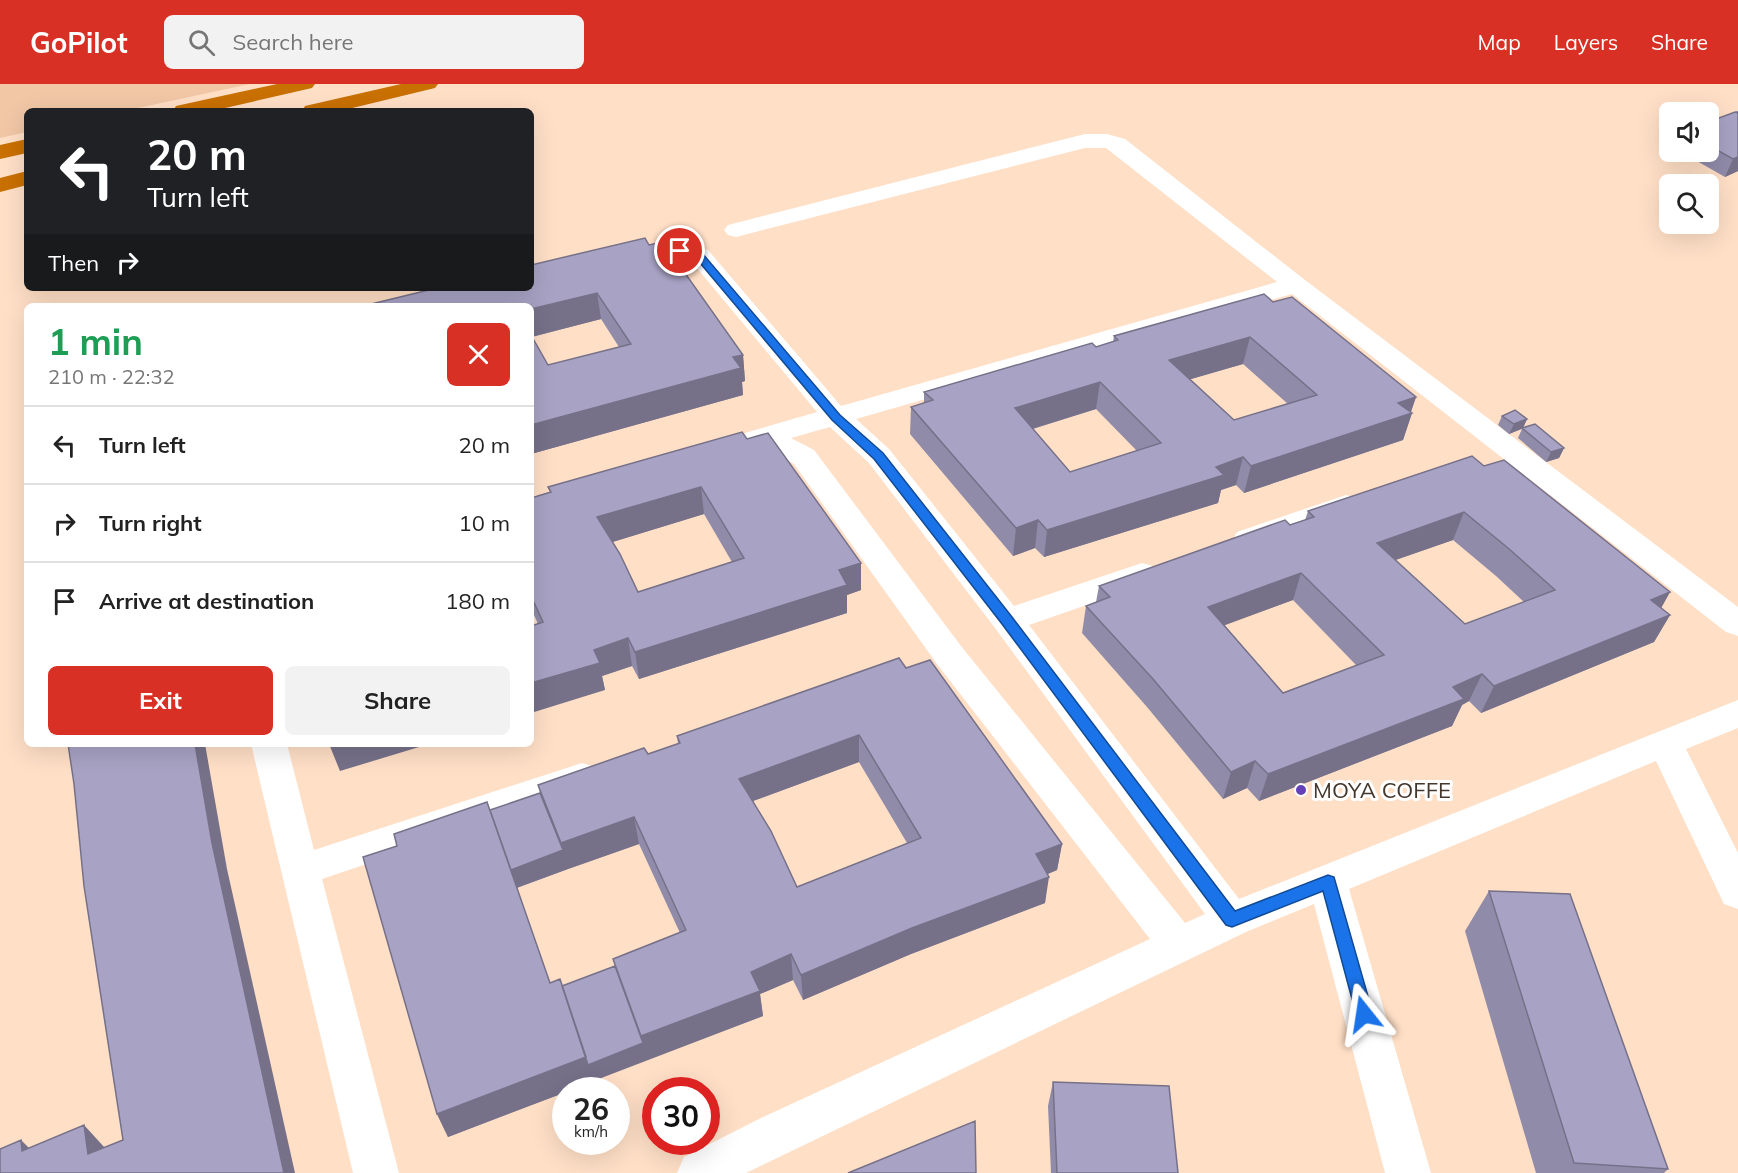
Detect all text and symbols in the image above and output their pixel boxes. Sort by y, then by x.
search box [164,15,584,69]
text: GoPilot [30,25,128,60]
icon: search [185,26,218,59]
text: Search here [233,28,354,56]
text: Map [1478,29,1521,55]
text: Layers [1554,29,1618,55]
text: Share [1651,29,1708,55]
map controls [1659,102,1719,234]
button: sound [1659,102,1719,162]
text: 20 m [147,128,247,181]
icon: left [48,132,126,210]
button: search [1659,174,1719,234]
text: Turn left [147,180,249,214]
pin [654,225,705,276]
icon: arrive [663,234,696,267]
icon: right [111,246,144,279]
text: Then [48,249,99,277]
text: 1 min [48,319,143,364]
button: close [447,323,510,386]
text: 210 m · 22:32 [48,364,174,389]
icon: left [48,429,81,462]
text: Turn left [99,431,186,459]
text: 20 m [459,431,510,459]
icon: right [48,507,81,540]
text: Turn right [99,509,202,537]
text: 10 m [459,509,510,537]
icon: arrive [48,585,81,618]
text: Arrive at destination [99,587,314,615]
text: 180 m [445,587,510,615]
button: Exit [48,666,273,735]
button: Share [285,666,510,735]
place label: MOYA COFFE [1313,776,1451,804]
marker: MOYA COFFE [1294,783,1308,797]
position arrow [1332,982,1396,1046]
speed limit sign: 30 [642,1077,720,1155]
text: 26 [573,1090,609,1128]
text: km/h [574,1122,608,1141]

